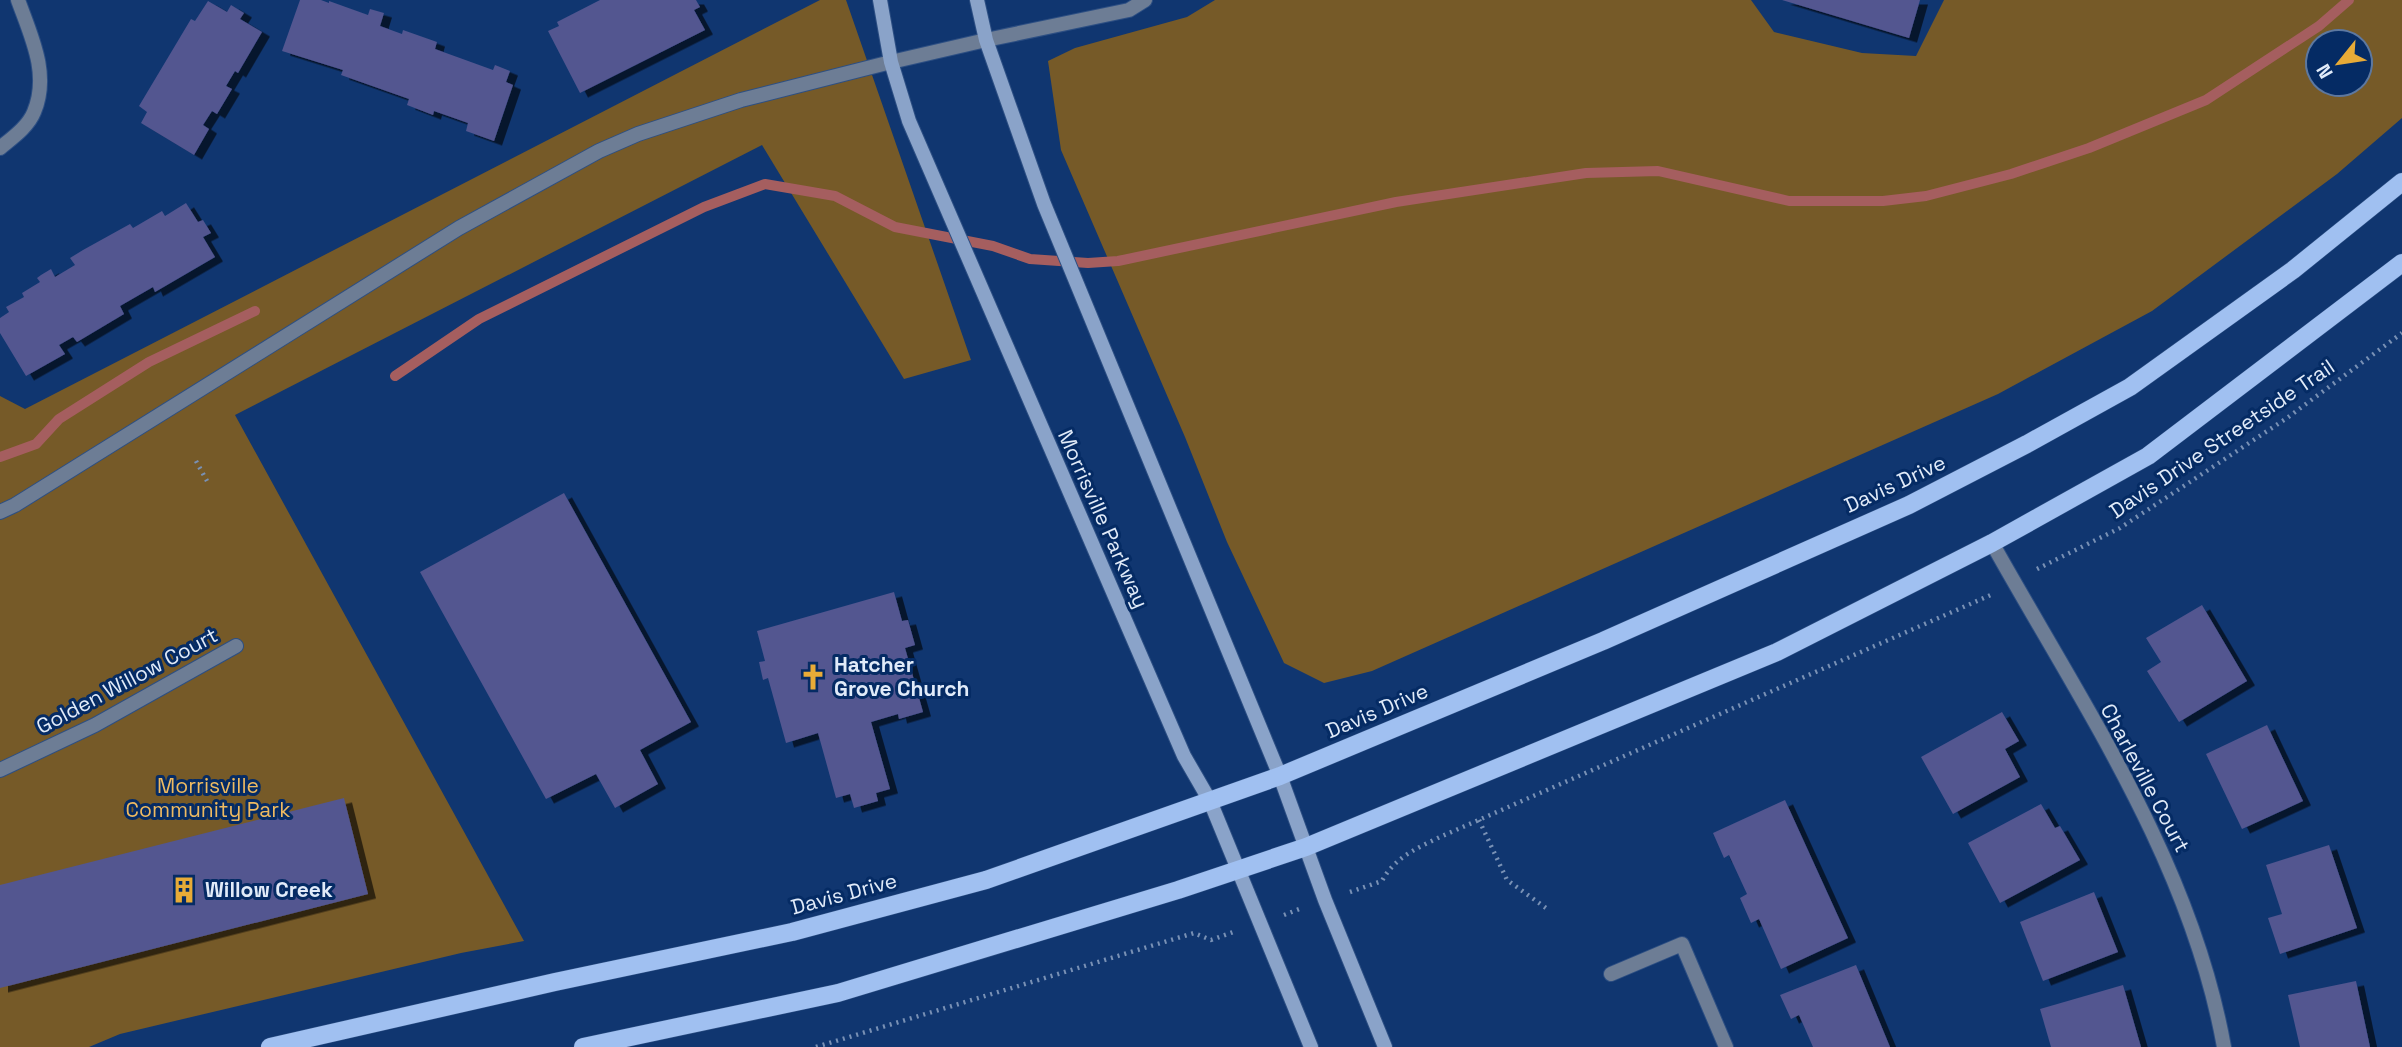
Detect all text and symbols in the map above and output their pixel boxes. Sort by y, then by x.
north arrow [2304,28,2374,98]
text: N [2311,59,2339,83]
street label: Davis Drive Streetside Trail [2104,353,2340,524]
street label: Morrisville Parkway [1052,425,1155,612]
street label: Davis Drive [1840,448,1950,519]
street label: Golden Willow Court [31,621,222,740]
place label: Hatcher Grove Church [834,651,969,702]
church icon: Hatcher Grove Church [798,662,828,692]
street label: Davis Drive [1322,677,1432,744]
street label: Charleville Court [2095,699,2196,857]
park label: Morrisville Community Park [126,772,290,823]
street label: Davis Drive [788,866,900,921]
building icon: Willow Creek [169,875,199,905]
place label: Willow Creek [205,876,333,903]

